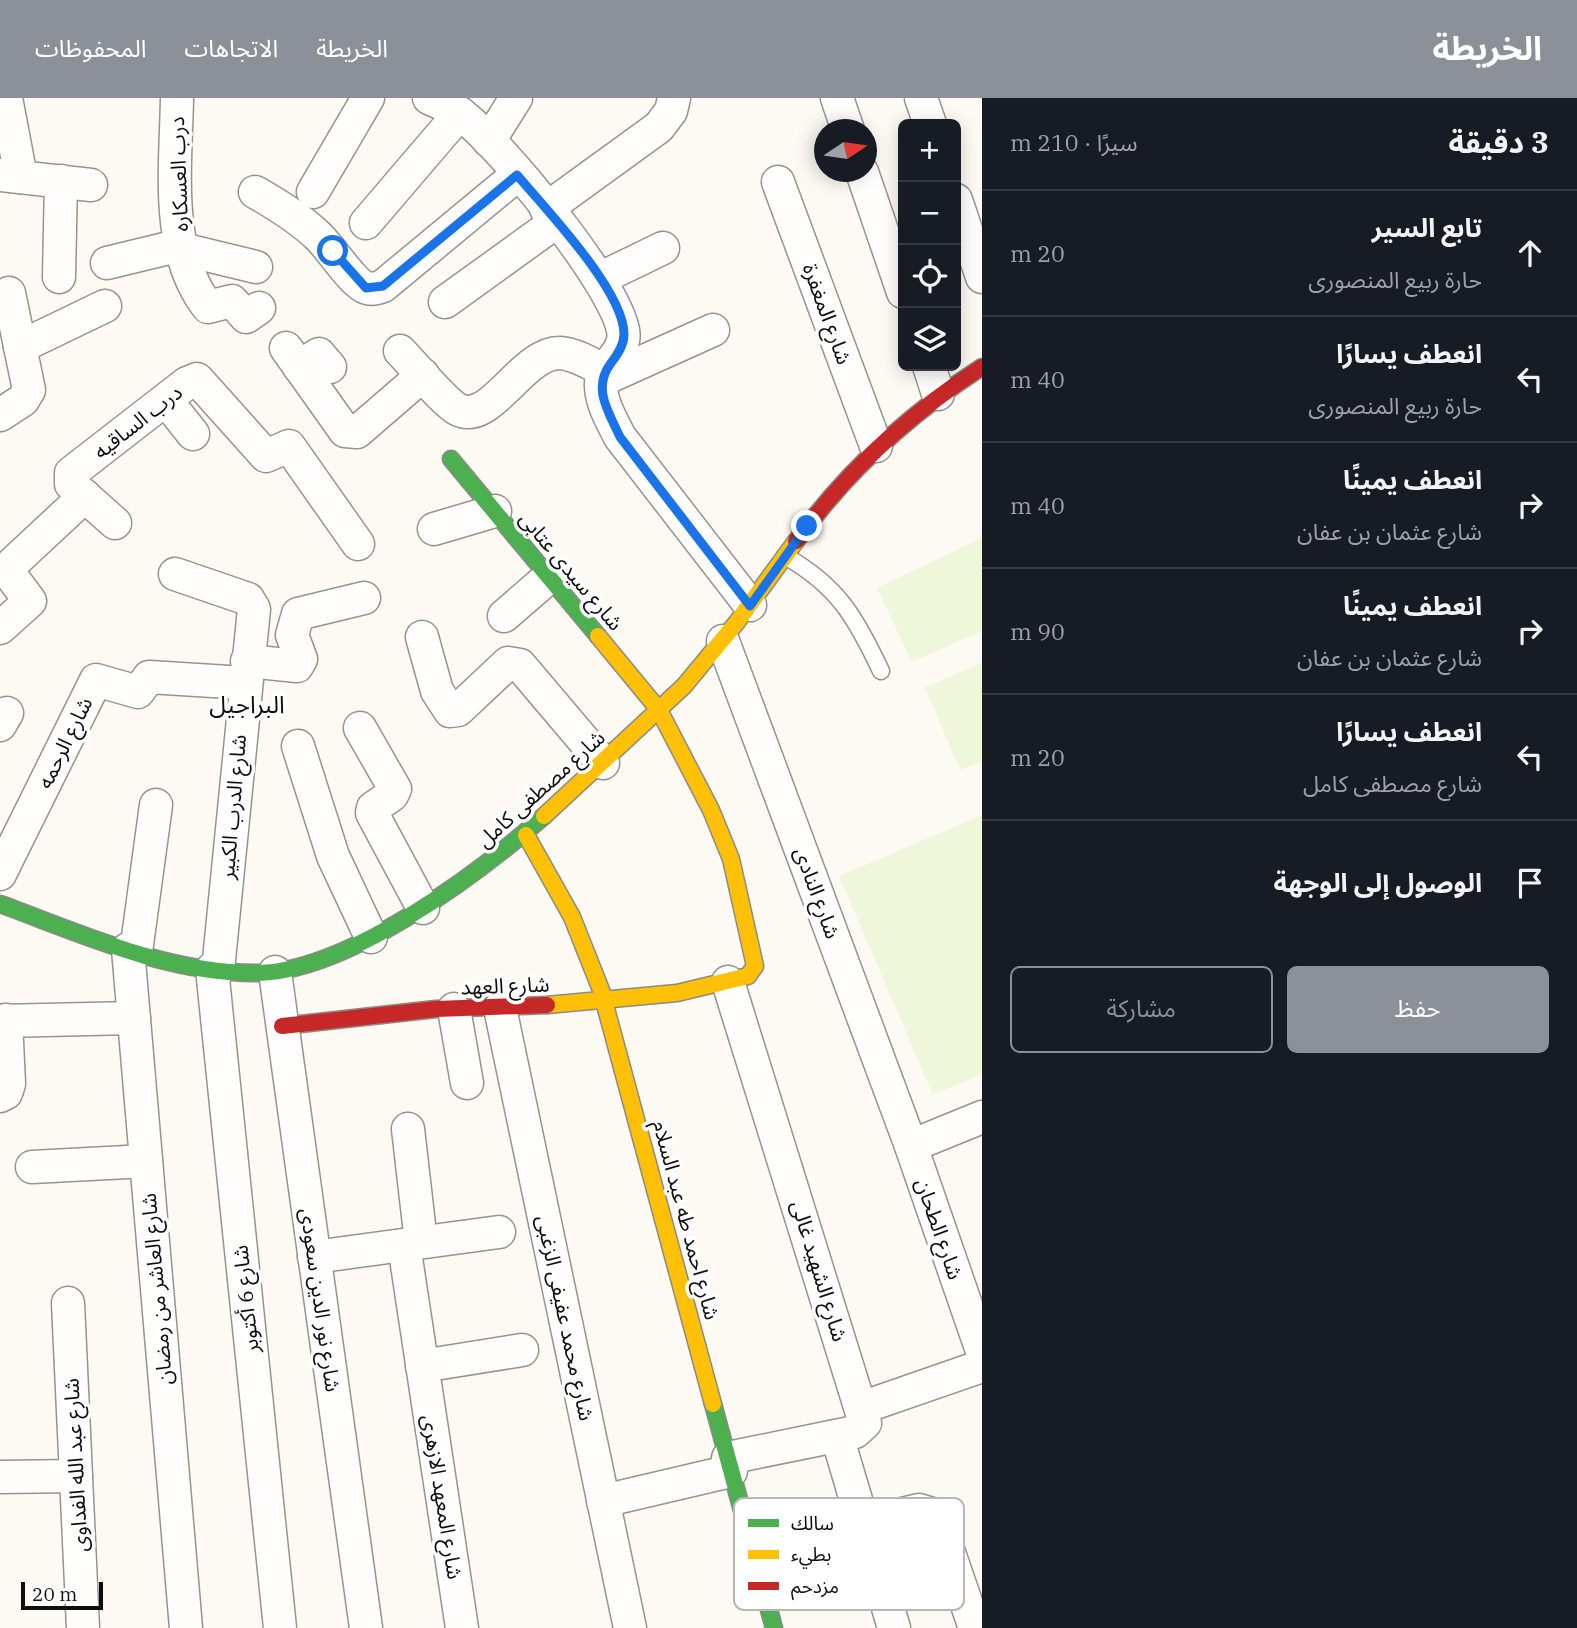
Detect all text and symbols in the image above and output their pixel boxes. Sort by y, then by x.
text: الخريطة [1432,26,1542,69]
text: المحفوظات [35,32,146,64]
text: الاتجاهات [184,32,278,64]
text: الخريطة [316,32,388,64]
street label: درب العسكاره [162,116,194,232]
north arrow [814,119,877,182]
map controls [898,119,961,371]
button: + [898,119,961,182]
text: 3 دقيقة [1449,122,1549,161]
text: سيرًا · 210 m [1010,127,1137,157]
button: − [898,182,961,245]
text: تابع السير [1372,210,1482,244]
icon: ahead [1511,234,1549,272]
route start [317,235,348,266]
text: 20 m [1010,238,1065,268]
button: locate [898,245,961,308]
street label: شارع المغفرة [795,259,859,369]
text: حارة ربيع المنصورى [1308,264,1482,294]
button: layers [898,308,961,371]
text: انعطف يسارًا [1336,336,1482,370]
icon: left [1511,360,1549,398]
text: 40 m [1010,364,1065,394]
street label: درب الساقيه [87,378,187,465]
text: حارة ربيع المنصورى [1308,390,1482,420]
text: انعطف يمينًا [1343,462,1482,496]
icon: right [1511,486,1549,524]
text: 40 m [1010,490,1065,520]
street label: شارع سيدى عتابى [512,505,630,637]
route end [791,510,822,541]
text: شارع عثمان بن عفان [1297,516,1482,546]
text: انعطف يمينًا [1343,588,1482,622]
icon: right [1511,612,1549,650]
text: 90 m [1010,616,1065,646]
text: شارع عثمان بن عفان [1297,642,1482,672]
district label: البراجيل [209,688,285,720]
street label: شارع الرحمه [30,692,100,794]
text: انعطف يسارًا [1336,714,1482,748]
street label: شارع مصطفى كامل [470,723,612,855]
street label: شارع الدرب الكبير [212,733,254,882]
icon: left [1511,738,1549,776]
text: 20 m [1010,742,1065,772]
text: شارع مصطفى كامل [1303,768,1482,798]
street label: شارع النادى [787,843,847,943]
icon: arrive [1511,864,1549,902]
text: الوصول إلى الوجهة [1274,865,1482,899]
button: مشاركة [1010,966,1273,1053]
button: حفظ [1287,966,1549,1053]
street label: شارع العهد [460,969,550,1003]
street label: شارع احمد طه عبد السلام [644,1117,727,1323]
street label: شارع الطحان [908,1174,970,1284]
street label: شارع العاشر من رمضان [134,1192,180,1386]
street label: شارع الشهيد غالى [783,1197,855,1345]
street label: شارع نور الدين سعودى [292,1206,348,1394]
street label: شارع محمد عفيفى الزغبى [529,1212,601,1424]
street label: شارع 6 أكتوبر [225,1243,267,1356]
street label: شارع عبد الله الفداوى [56,1377,96,1553]
street label: شارع المعهد الازهرى [414,1412,470,1582]
legend [734,1498,964,1610]
text: سالك [791,1511,834,1535]
text: بطيء [791,1542,831,1569]
text: مزدحم [791,1574,839,1601]
scale bar [21,1579,103,1611]
text: 20 m [32,1582,77,1606]

